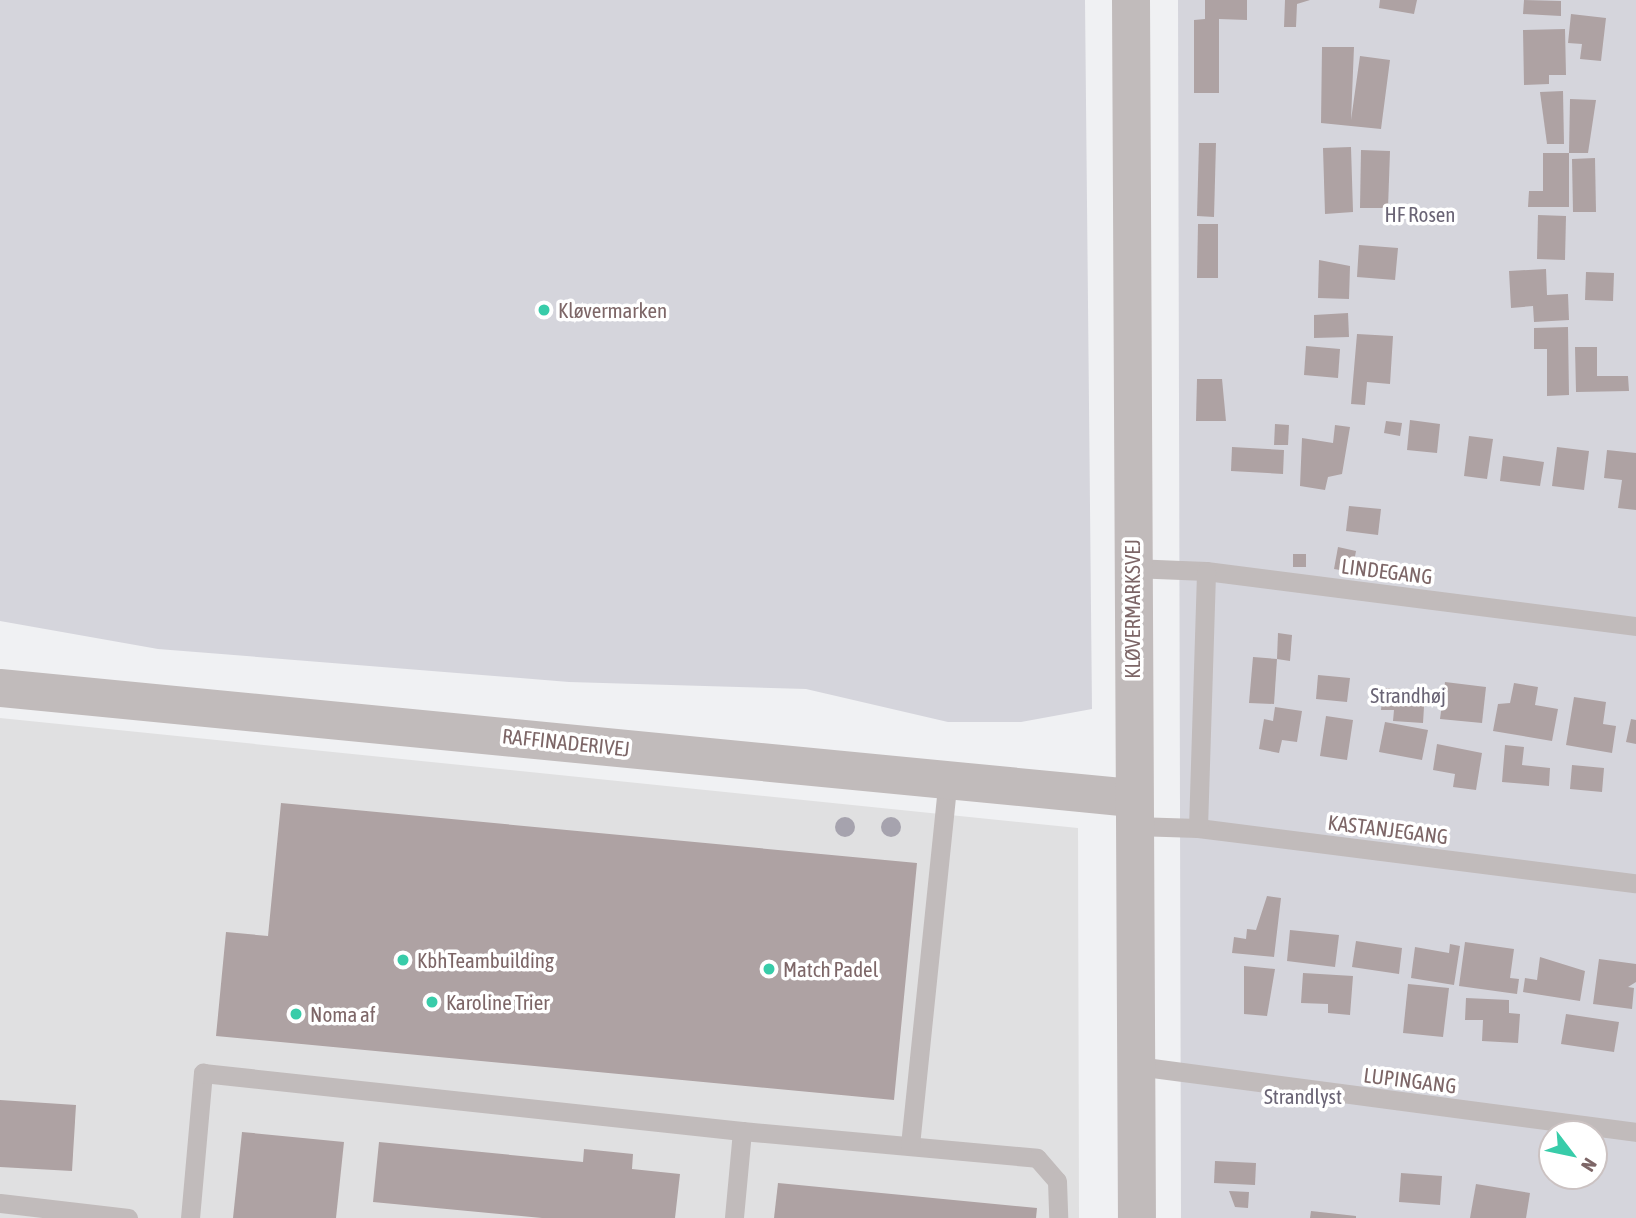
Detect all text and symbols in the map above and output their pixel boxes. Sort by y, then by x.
park label: HF Rosen [1384,201,1456,227]
place label: Kløvermarken [558,297,667,323]
marker: Kløvermarken [536,302,552,318]
street label: KLØVERMARKSVEJ [1119,539,1145,679]
street label: LINDEGANG [1340,553,1434,589]
park label: Strandhøj [1370,682,1446,708]
street label: RAFFINADERIVEJ [501,723,631,761]
street label: KASTANJEGANG [1326,809,1450,849]
place label: KbhTeambuilding [417,947,554,973]
marker: KbhTeambuilding [395,952,411,968]
place label: Match Padel [783,956,878,982]
marker: Match Padel [761,961,777,977]
place label: Karoline Trier [446,989,549,1015]
marker: Karoline Trier [424,994,440,1010]
place label: Noma af [310,1001,376,1027]
marker: Noma af [288,1006,304,1022]
street label: LUPINGANG [1362,1062,1458,1098]
park label: Strandlyst [1264,1083,1342,1109]
north arrow [1538,1120,1608,1190]
text: N [1577,1154,1601,1176]

